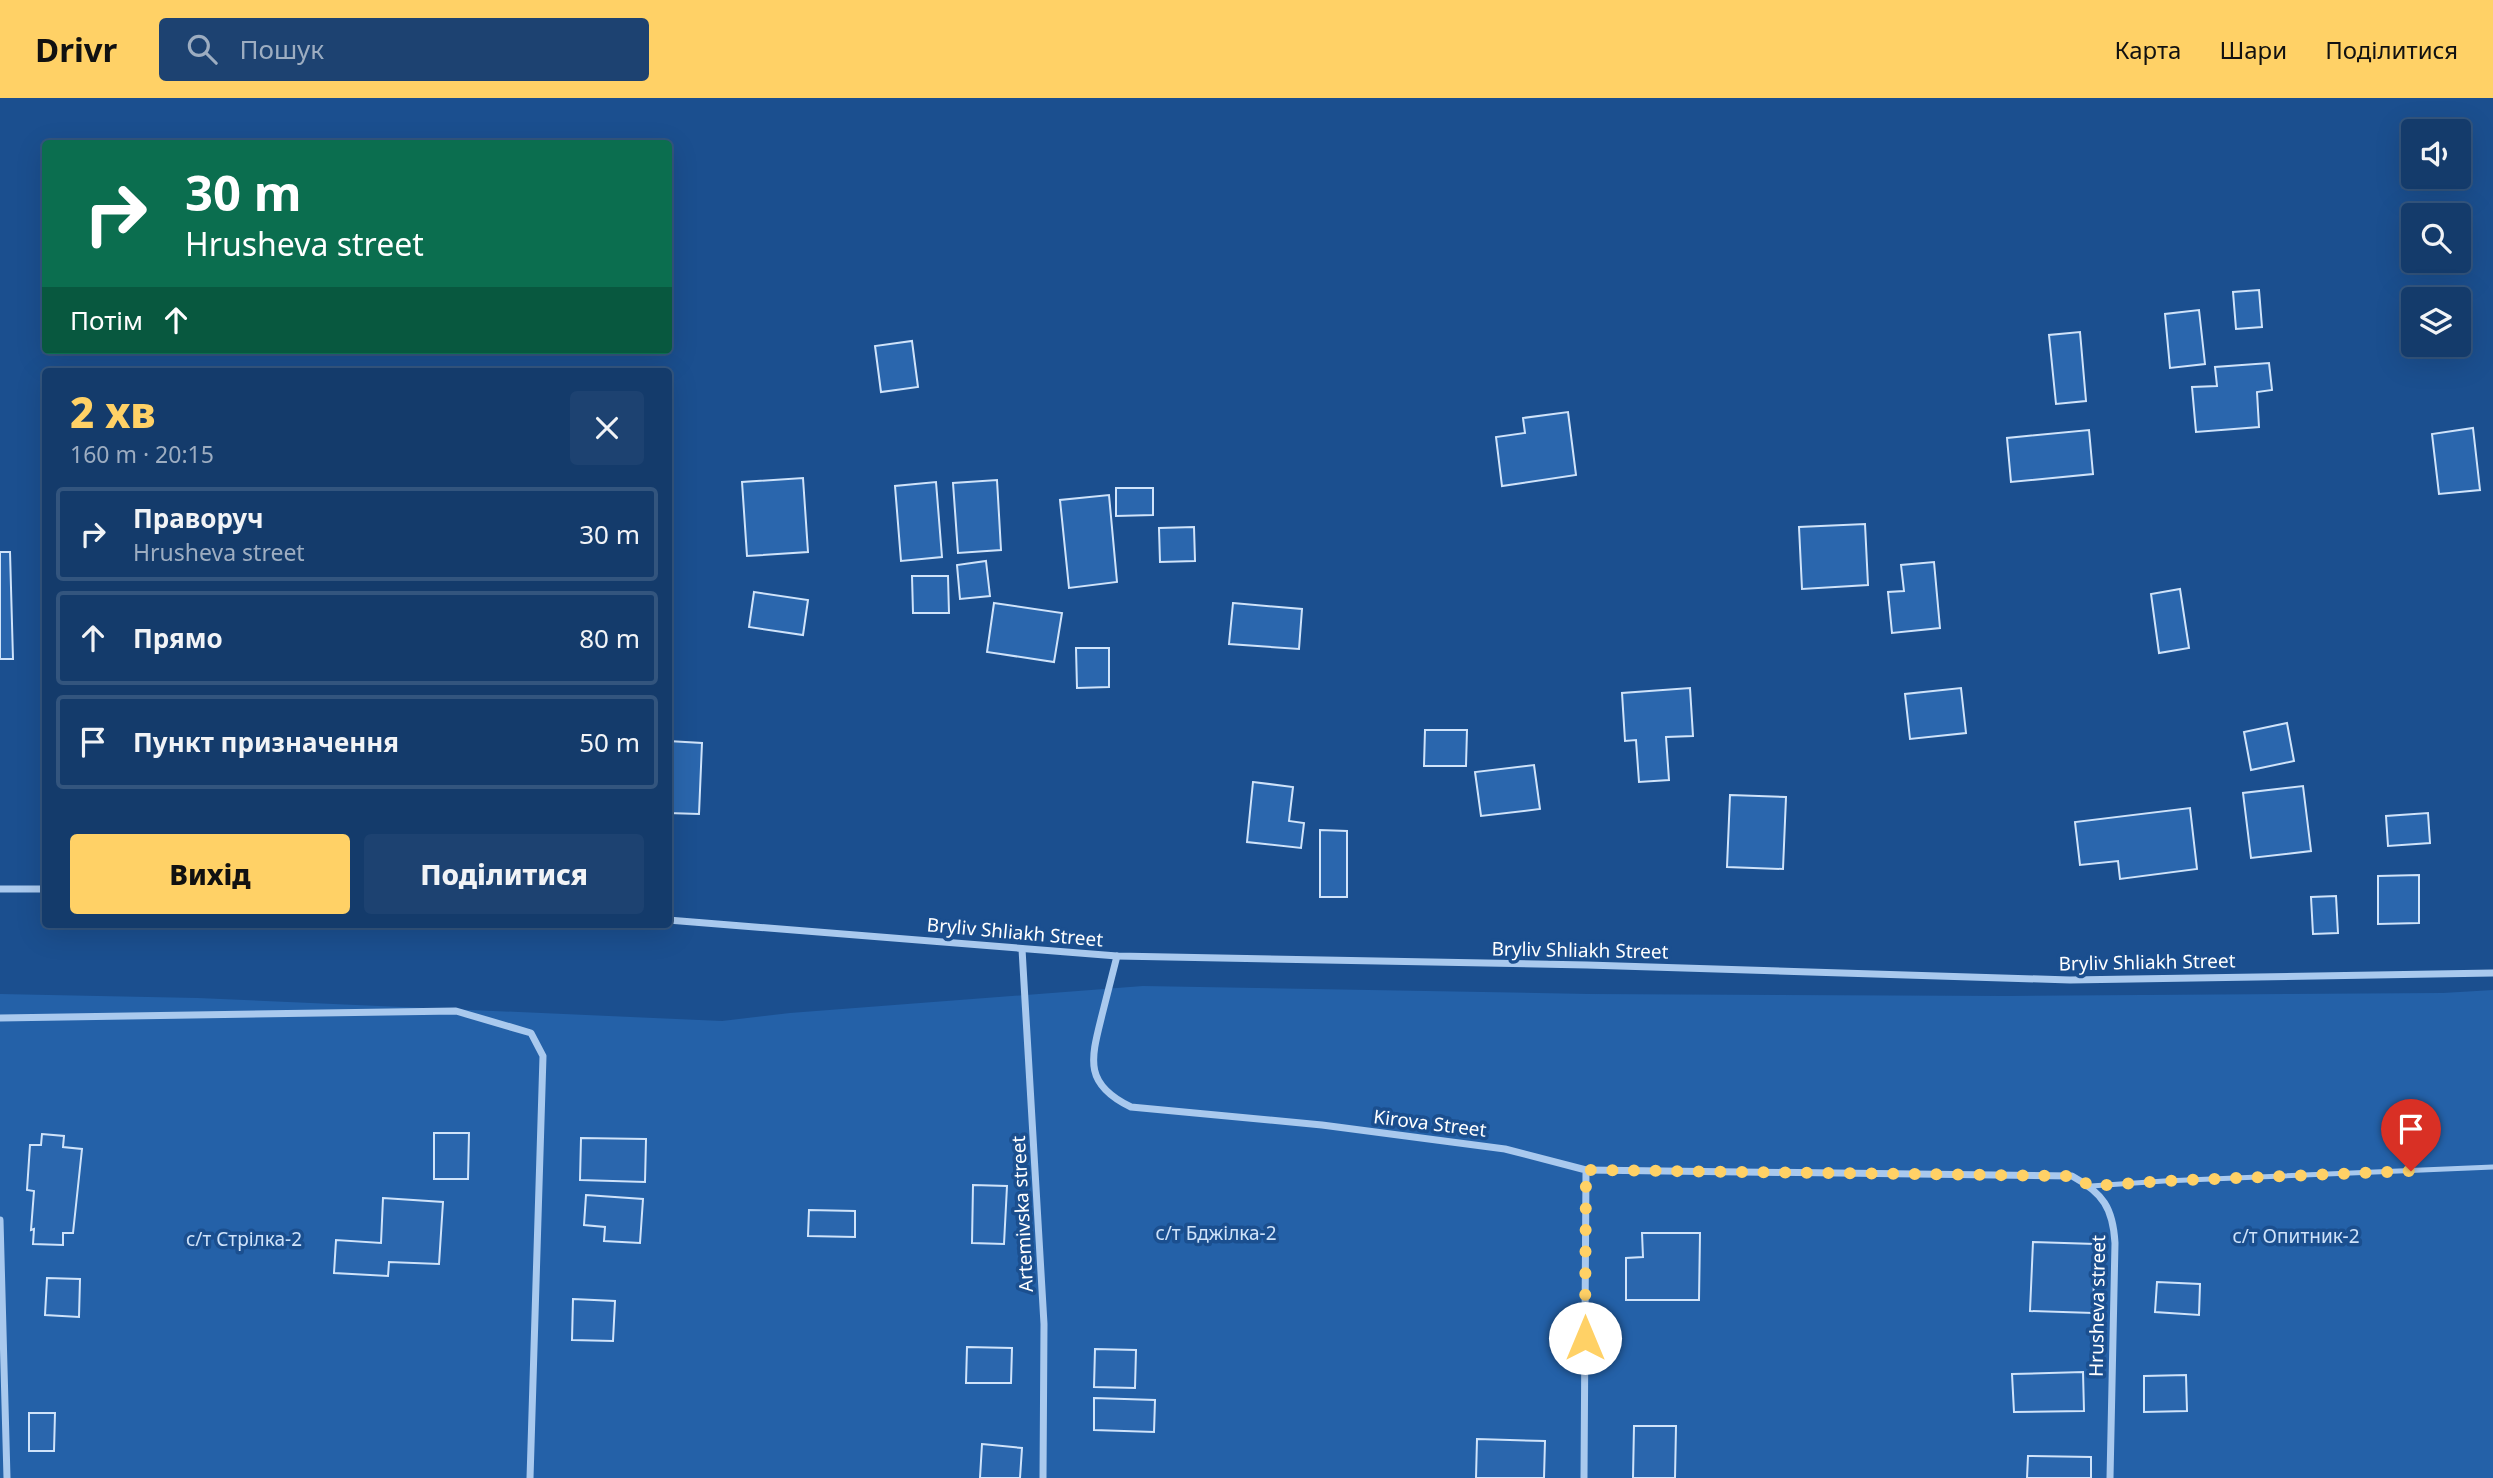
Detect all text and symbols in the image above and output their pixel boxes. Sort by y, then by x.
search box [159,18,649,81]
text: Drivr [35,27,117,72]
icon: search [183,30,221,68]
text: Пошук [239,31,324,67]
text: Карта [2114,33,2181,66]
text: Шари [2219,33,2287,66]
text: Поділитися [2325,33,2458,66]
map controls [2401,119,2471,357]
button: sound [2401,119,2471,189]
text: 30 m [185,159,302,225]
icon: right [70,168,161,259]
button: search [2401,203,2471,273]
text: Hrusheva street [185,222,424,265]
button: layers [2401,287,2471,357]
icon: ahead [157,301,195,339]
text: Потім [70,302,143,338]
text: 2 хв [70,383,156,440]
button: close [570,391,644,465]
text: 160 m · 20:15 [70,438,214,470]
text: Праворуч [133,500,264,536]
icon: right [74,515,112,553]
text: 30 m [579,516,640,552]
text: Hrusheva street [133,536,305,568]
icon: ahead [74,619,112,657]
text: Прямо [133,620,223,656]
text: 80 m [579,620,640,656]
icon: arrive [74,723,112,761]
text: Пункт призначення [133,724,399,760]
text: 50 m [579,724,640,760]
button: Вихід [70,834,350,914]
button: Поділитися [364,834,644,914]
street label: Bryliv Shliakh Street [926,911,1104,953]
street label: Bryliv Shliakh Street [1491,935,1669,965]
street label: Bryliv Shliakh Street [2058,947,2236,977]
pin [2381,1099,2441,1171]
street label: Kirova Street [1372,1103,1488,1143]
icon: arrive [2392,1110,2430,1148]
street label: Artemivska street [1005,1135,1039,1293]
park label: с/т Бджілка-2 [1155,1220,1277,1246]
park label: с/т Опитник-2 [2232,1223,2360,1249]
park label: с/т Стрілка-2 [186,1226,302,1252]
street label: Hrusheva street [2083,1235,2111,1377]
position arrow [1548,1301,1622,1375]

